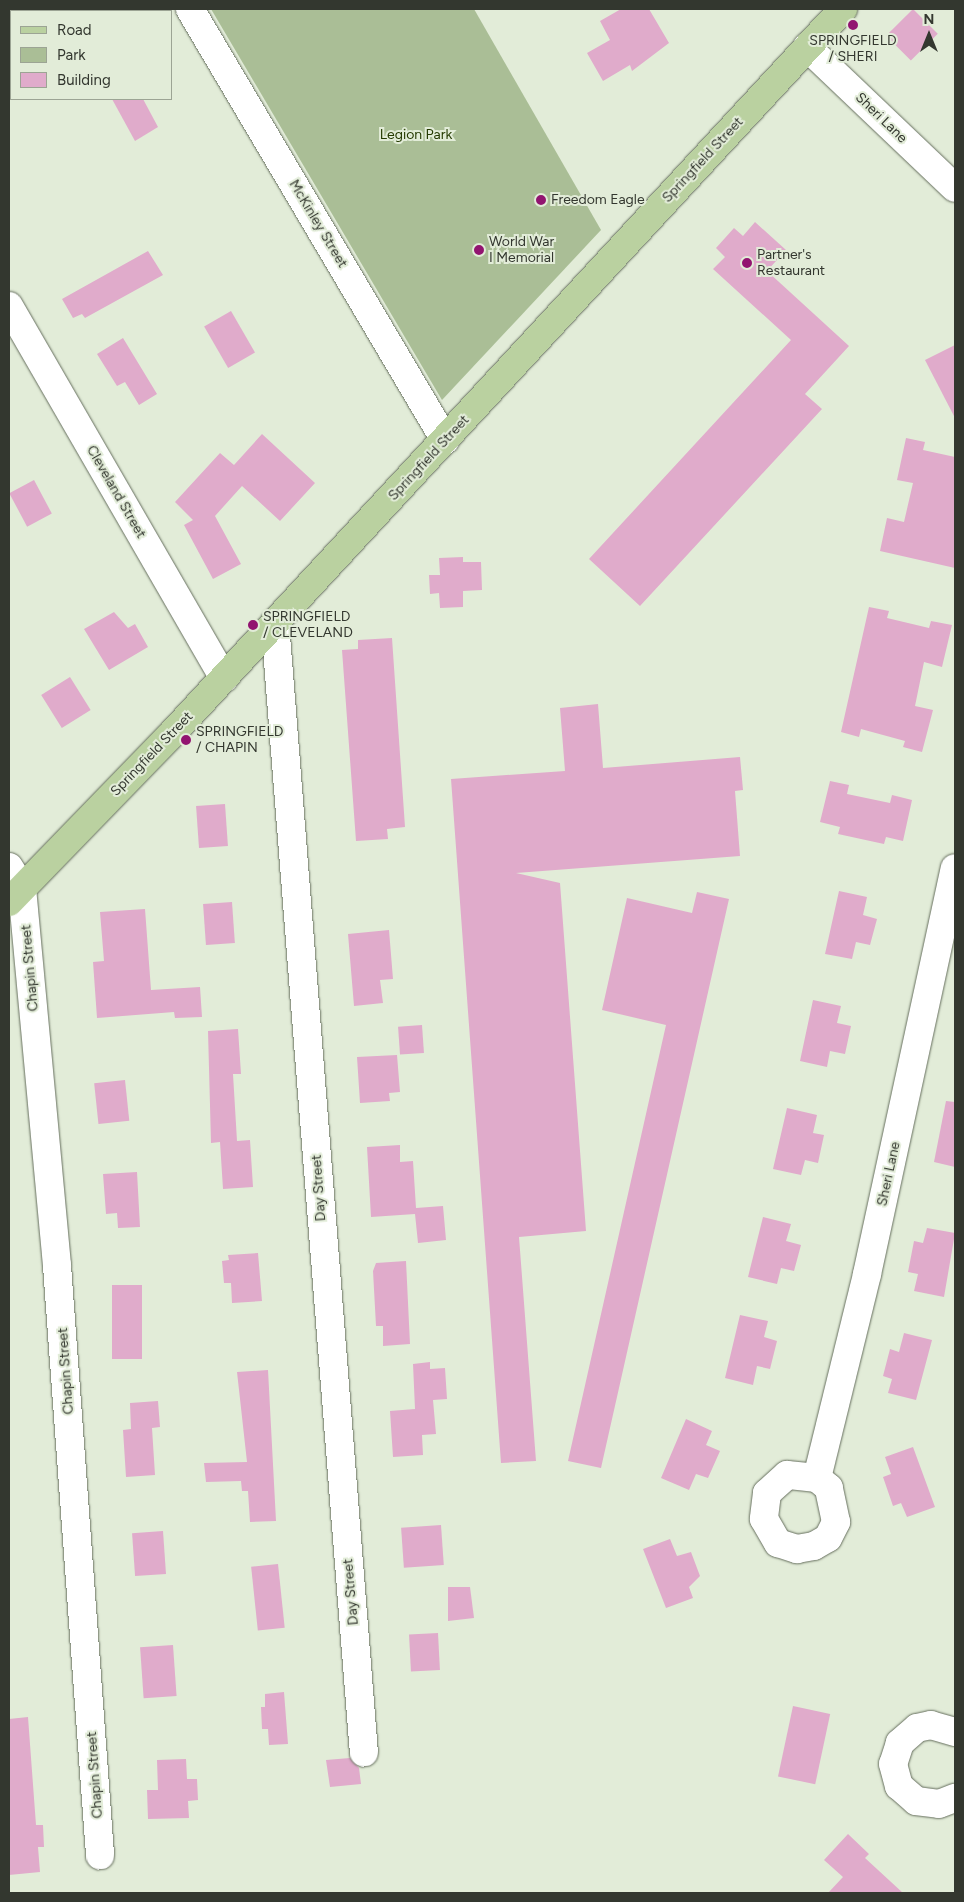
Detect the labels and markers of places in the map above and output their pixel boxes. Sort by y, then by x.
marker: SPRINGFIELD / SHERI [847,19,859,31]
place label: SPRINGFIELD / SHERI [809,33,897,65]
place label: Freedom Eagle [551,192,645,208]
marker: Freedom Eagle [535,194,547,206]
place label: World War I Memorial [489,234,554,266]
marker: World War I Memorial [473,244,485,256]
place label: Partner's Restaurant [757,247,825,280]
marker: Partner's Restaurant [741,257,753,269]
place label: SPRINGFIELD / CLEVELAND [263,609,353,642]
marker: SPRINGFIELD / CLEVELAND [247,619,259,631]
place label: SPRINGFIELD / CHAPIN [196,724,283,756]
marker: SPRINGFIELD / CHAPIN [180,734,192,746]

